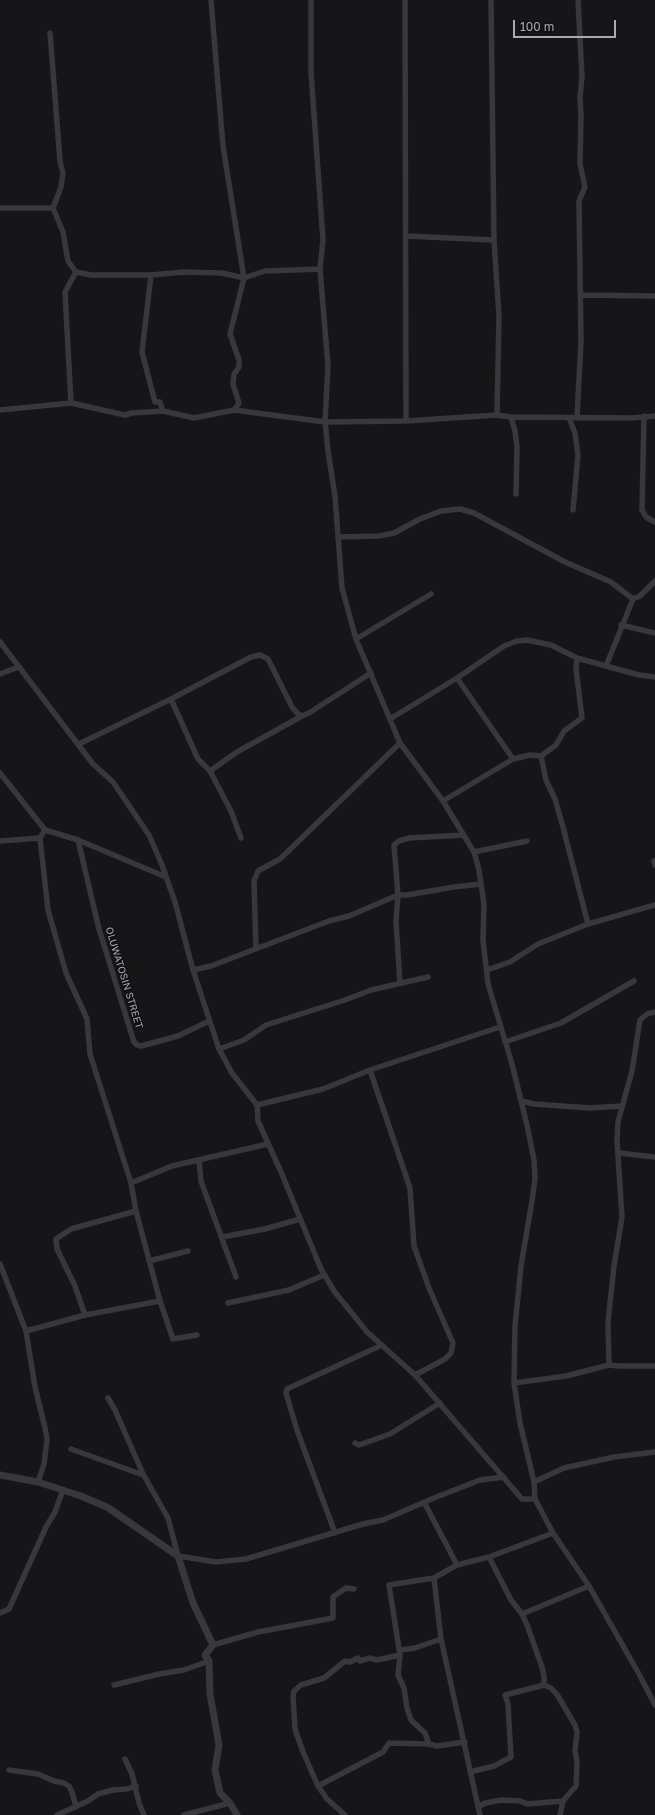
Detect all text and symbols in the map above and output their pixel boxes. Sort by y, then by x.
scale bar [515,12,618,38]
text: 100 m [520,19,554,34]
street label: OLUWATOSIN STREET [103,926,145,1030]

